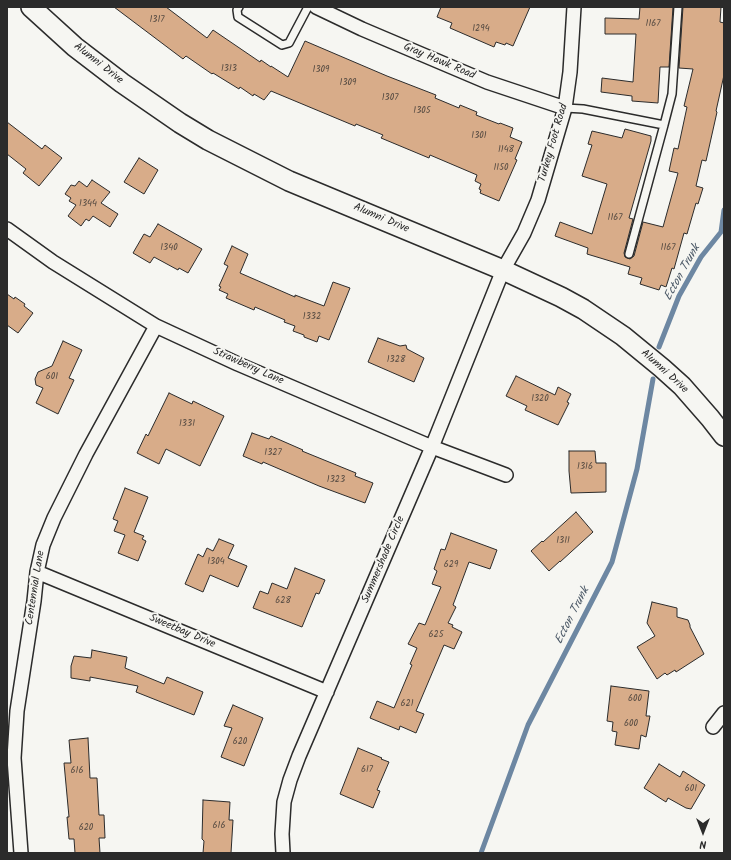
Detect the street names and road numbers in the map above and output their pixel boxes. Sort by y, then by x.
street label: Alumni Drive [71,41,125,87]
street label: Gray Hawk Road [401,41,477,83]
street label: Turkey Foot Road [537,102,571,184]
street label: Alumni Drive [351,201,411,237]
street label: Strawberry Lane [211,346,285,388]
street label: Alumni Drive [638,347,690,397]
street label: Summershade Circle [360,515,408,605]
street label: Centennial Lane [24,550,48,626]
street label: Sweetbay Drive [147,612,217,652]

